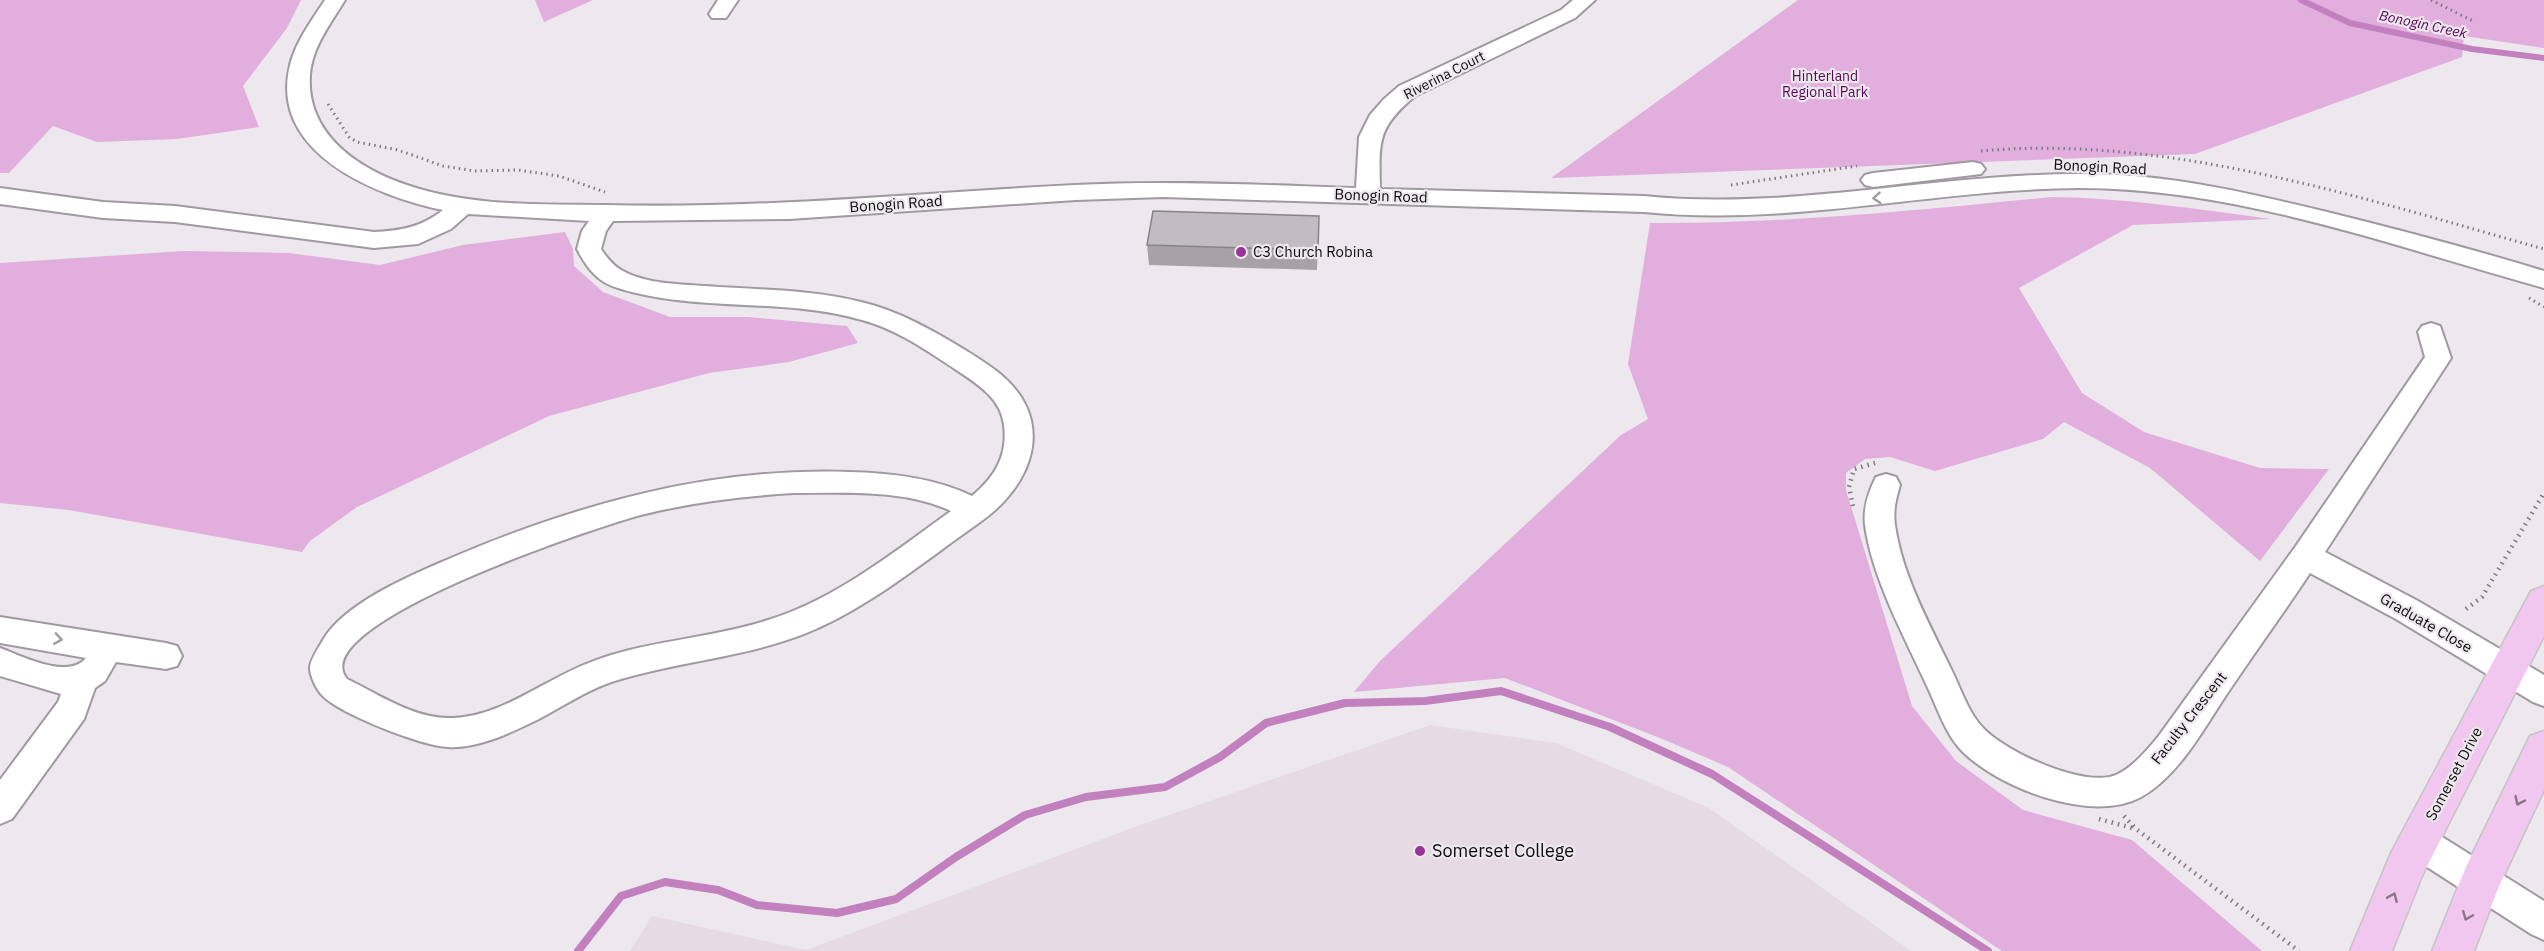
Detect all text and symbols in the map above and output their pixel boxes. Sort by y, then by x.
water label: Bonogin Creek [2378,6,2469,42]
street label: Riverina Court [1400,47,1488,103]
park label: Hinterland Regional Park [1782,67,1869,101]
street label: Bonogin Road [2053,155,2147,178]
street label: Bonogin Road [1334,184,1428,207]
street label: Bonogin Road [849,191,943,216]
one-way arrow [1872,191,1881,204]
place label: C3 Church Robina [1253,242,1373,261]
marker: C3 Church Robina [1234,245,1248,259]
street label: Graduate Close [2377,588,2476,657]
one-way arrow [52,632,62,645]
street label: Faculty Crescent [2147,668,2231,768]
street label: Somerset Drive [2421,724,2486,824]
one-way arrow [2515,794,2527,805]
place label: Somerset College [1432,839,1574,862]
marker: Somerset College [1413,844,1427,858]
one-way arrow [2386,892,2398,903]
one-way arrow [2462,910,2474,921]

